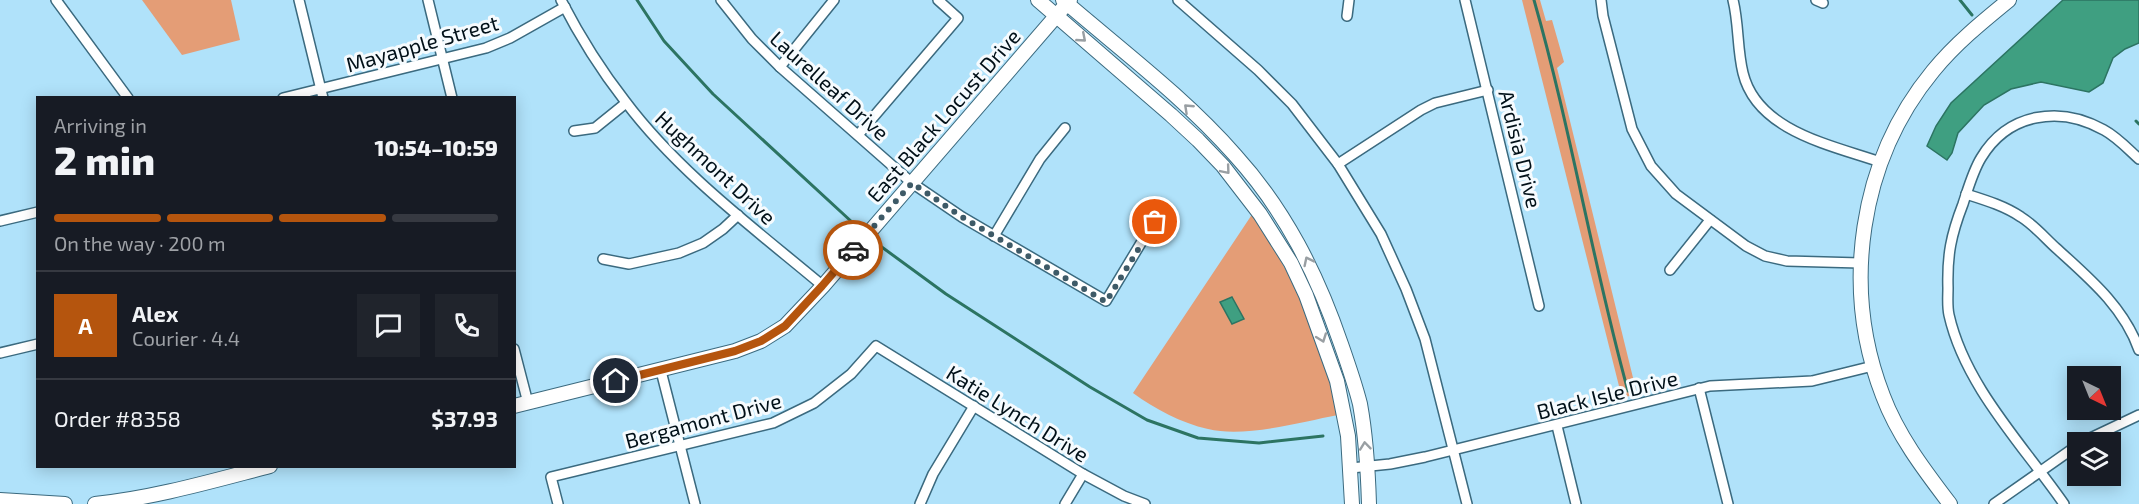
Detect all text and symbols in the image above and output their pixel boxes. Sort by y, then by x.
street label: Mayapple Street [343,9,501,77]
street label: East Black Locust Drive [861,23,1025,207]
street label: Laurelleaf Drive [765,25,895,145]
one-way arrow [1075,31,1086,42]
street label: Ardisia Drive [1494,88,1548,210]
one-way arrow [1185,104,1195,115]
street label: Hughmont Drive [651,105,781,229]
text: Arriving in [54,113,147,137]
text: 10:54–10:59 [375,134,498,160]
text: 2 min [54,136,155,183]
one-way arrow [1219,163,1230,174]
pin [1129,196,1180,247]
icon: bag [1138,205,1171,238]
courier [823,220,883,280]
text: On the way · 200 m [54,231,226,255]
icon: car [837,234,870,267]
one-way arrow [1303,256,1315,267]
button: chat [357,294,420,357]
button: phone [435,294,498,357]
text: Alex [132,300,178,326]
text: A [78,312,93,338]
text: Courier · 4.4 [132,326,240,350]
one-way arrow [1314,332,1327,343]
pin [590,355,641,406]
street label: Katie Lynch Drive [942,359,1094,467]
icon: home [599,364,632,397]
street label: Black Isle Drive [1534,364,1680,424]
north arrow [2067,366,2121,420]
map controls [2067,366,2121,486]
street label: Bergamont Drive [622,387,784,453]
text: Order #8358 [54,405,181,431]
text: $37.93 [431,405,498,431]
button: layers [2067,432,2121,486]
one-way arrow [1359,441,1372,450]

